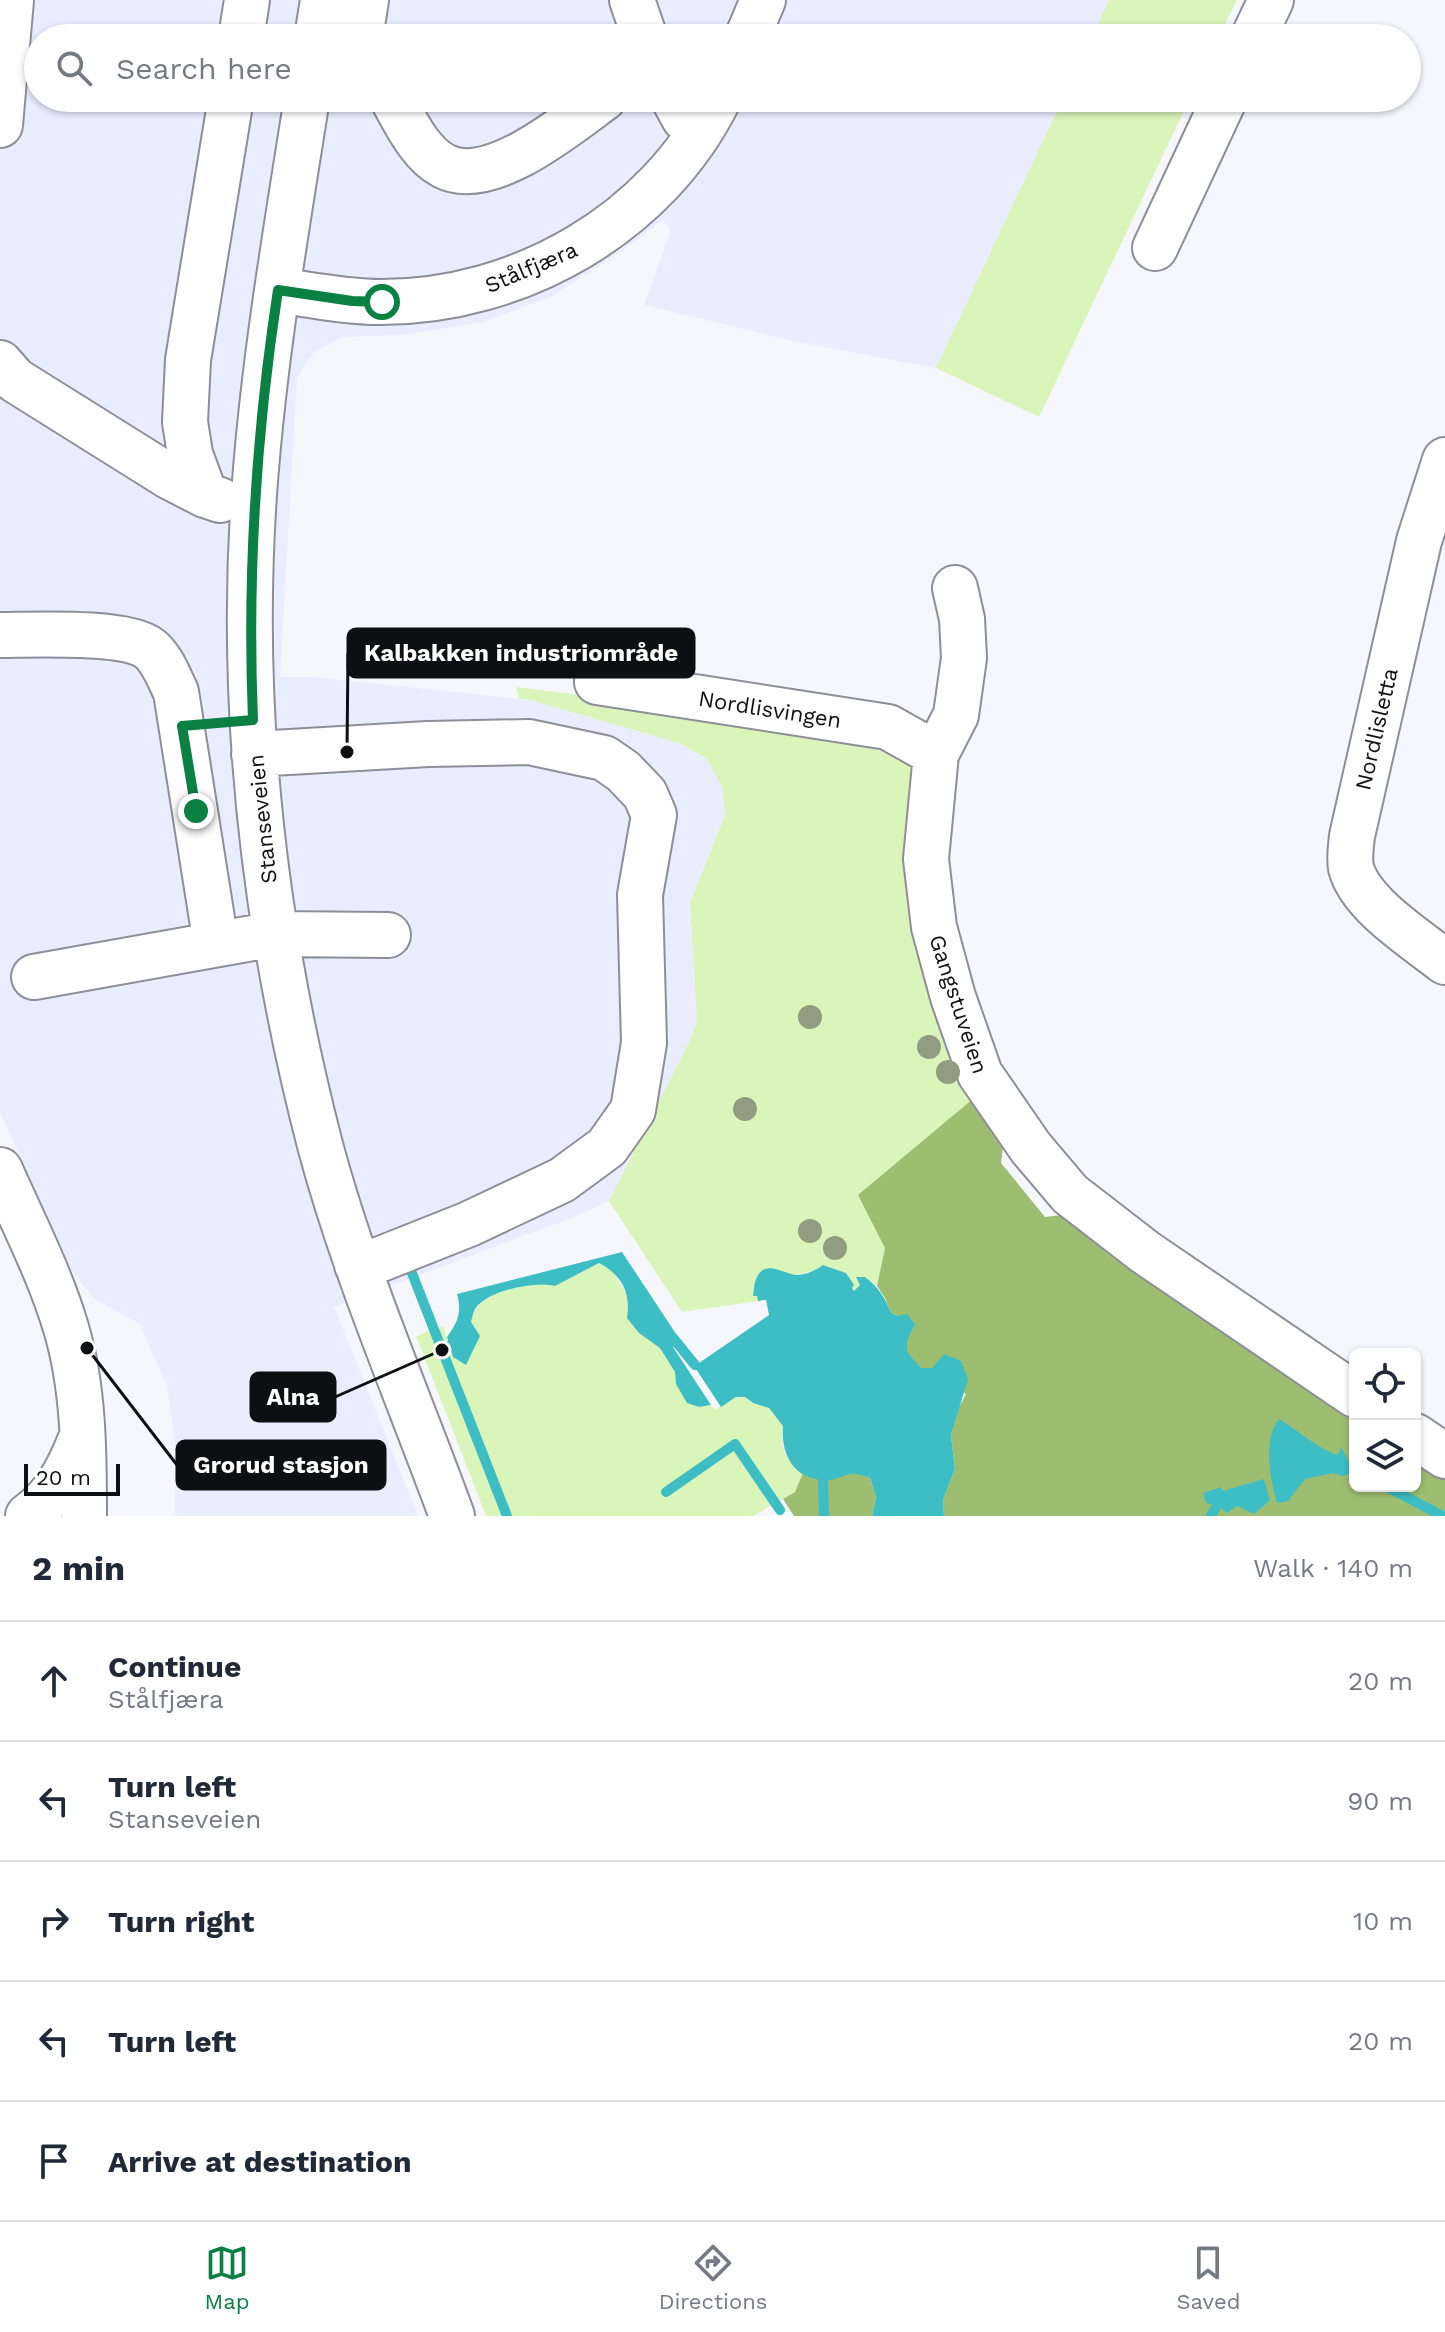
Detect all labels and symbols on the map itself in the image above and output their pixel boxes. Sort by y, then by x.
street label: Stålfjæra [481,237,581,298]
route start [364,284,400,320]
callout: Kalbakken industriområde [348,629,694,677]
text: Kalbakken industriområde [364,639,678,667]
street label: Nordlisletta [1350,666,1403,793]
street label: Nordlisvingen [697,686,843,733]
street label: Stanseveien [243,753,282,885]
route end [178,793,214,829]
street label: Gangstuveien [924,932,993,1077]
callout: Alna [251,1373,335,1421]
text: Alna [267,1383,320,1411]
callout: Grorud stasjon [177,1441,385,1489]
text: Grorud stasjon [193,1451,369,1479]
scale bar [24,1460,120,1496]

